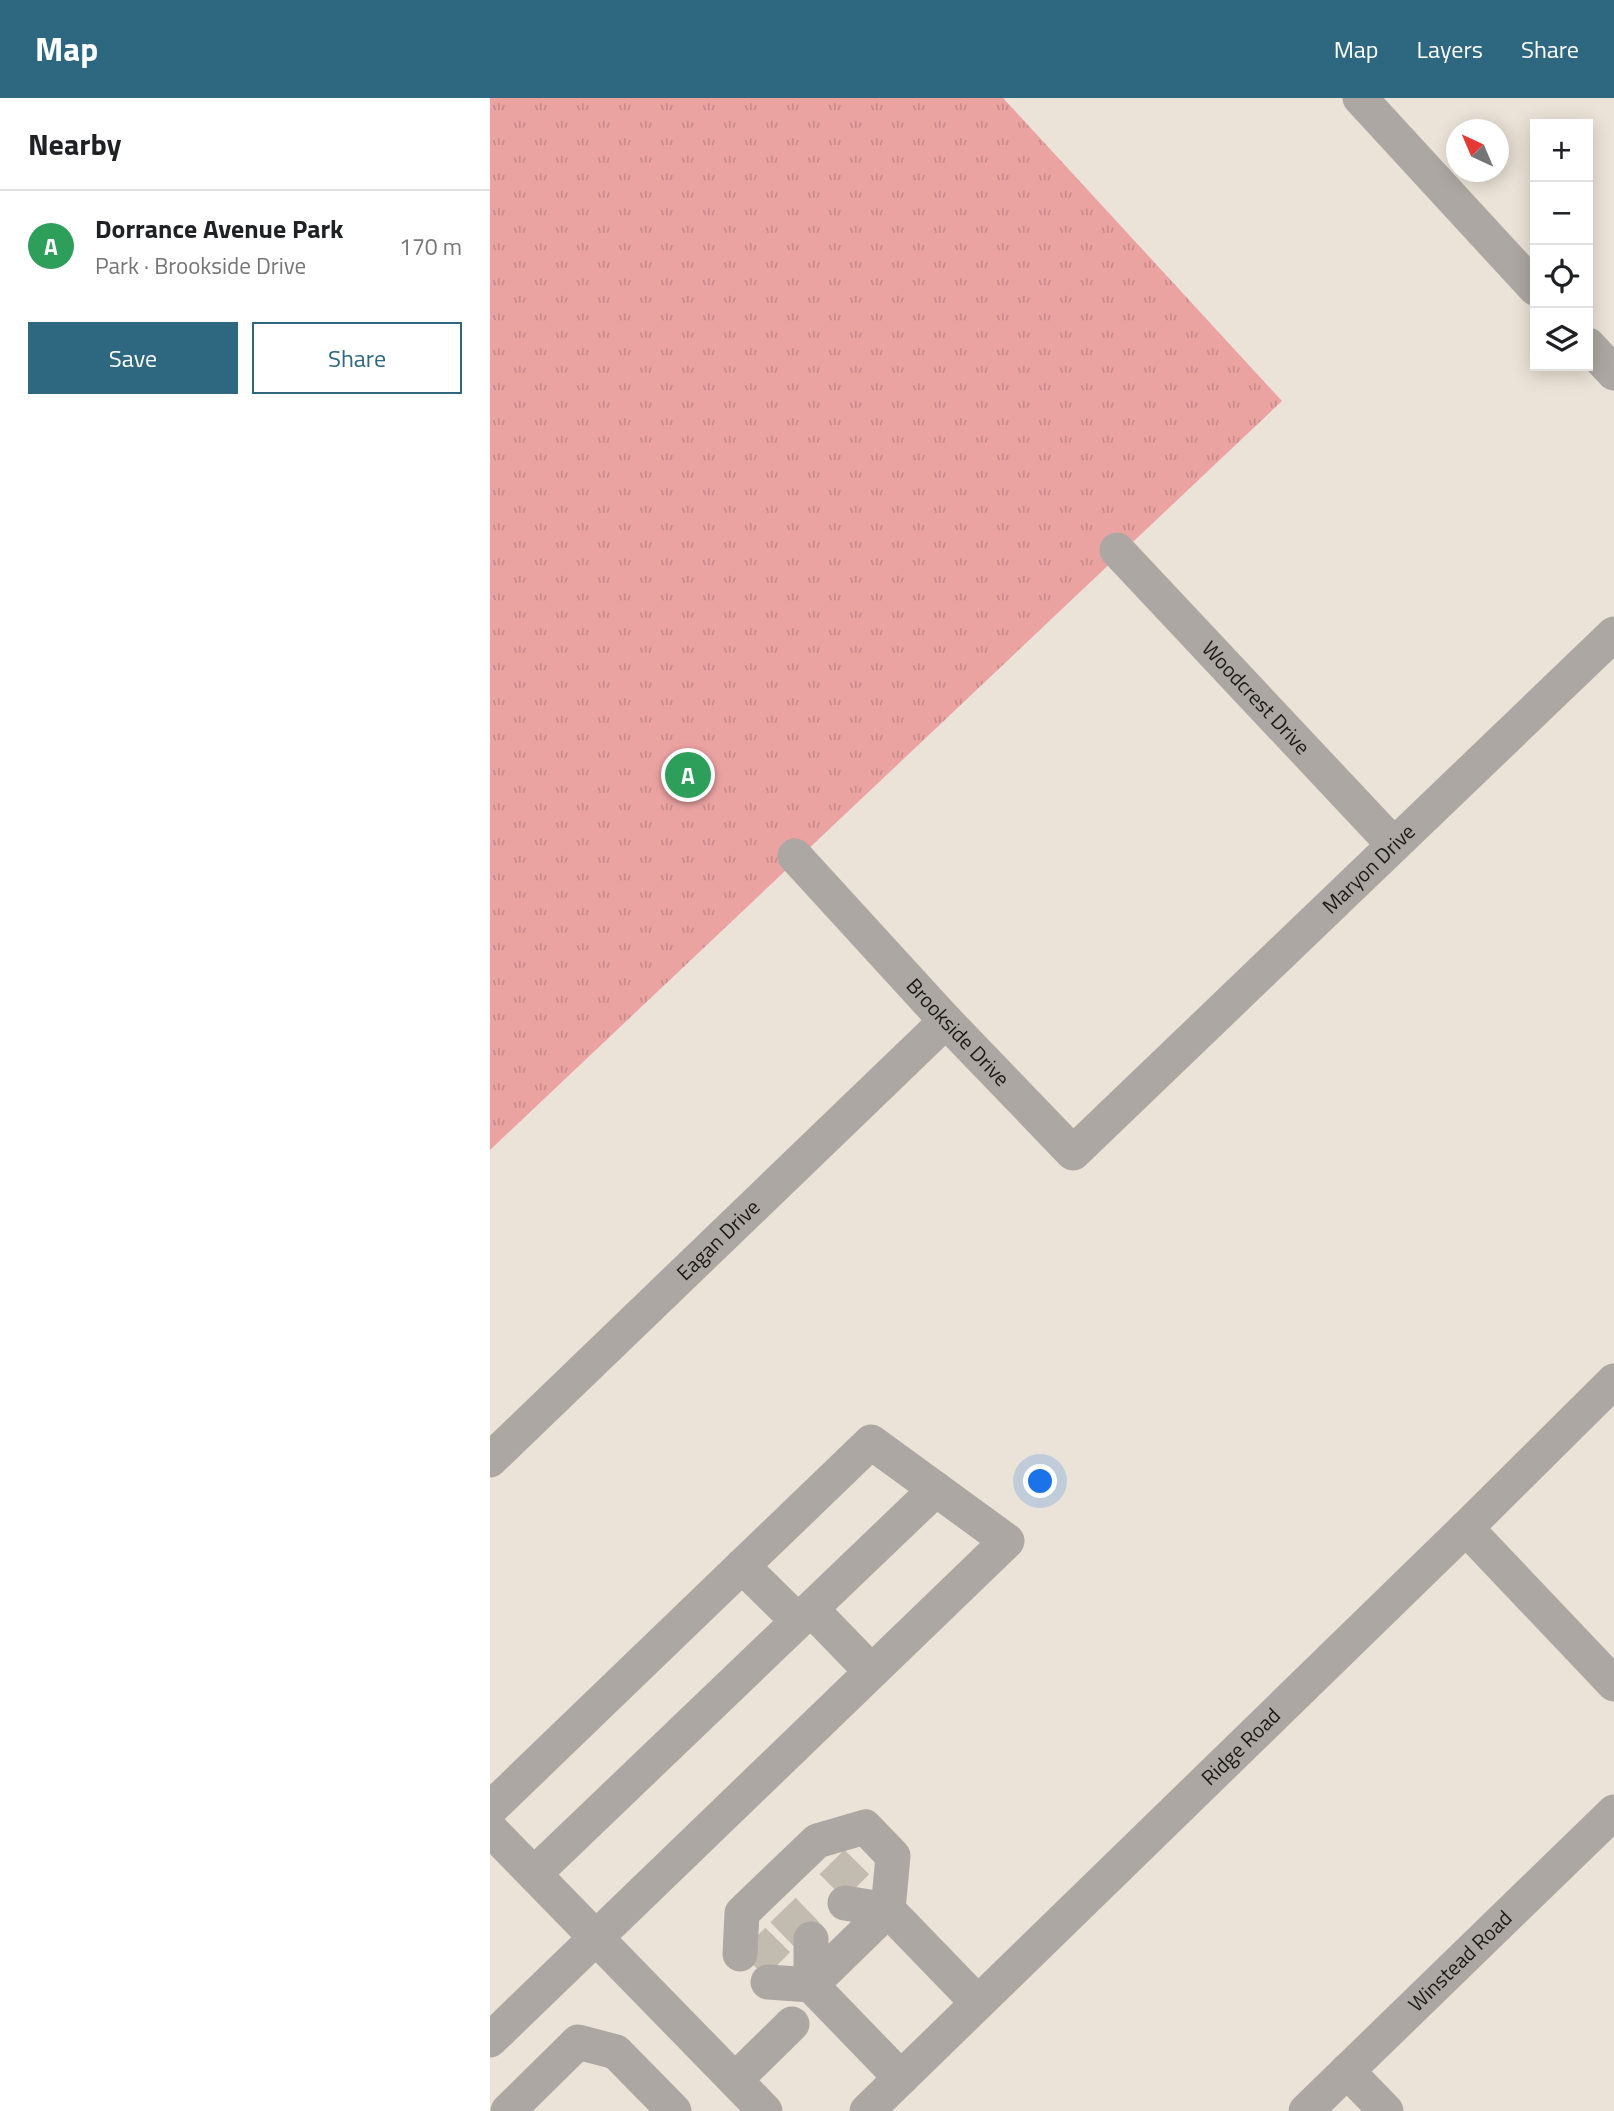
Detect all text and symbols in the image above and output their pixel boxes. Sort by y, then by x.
text: Map [35,24,98,74]
text: Map [1334,31,1379,67]
text: Layers [1417,31,1483,67]
text: Share [1521,31,1579,67]
north arrow [1446,119,1509,182]
map controls [1530,119,1593,371]
button: + [1530,119,1593,182]
text: Nearby [28,121,121,167]
button: − [1530,182,1593,245]
text: Dorrance Avenue Park [95,209,343,248]
text: A [44,229,58,264]
text: 170 m [399,229,462,264]
button: locate [1530,245,1593,308]
text: Park · Brookside Drive [95,248,306,283]
button: layers [1530,308,1593,371]
button: Save [28,322,238,394]
button: Share [252,322,462,394]
street label: Woodcrest Drive [1195,633,1318,761]
pin: A [665,749,711,801]
street label: Maryon Drive [1314,816,1422,921]
street label: Brookside Drive [899,970,1018,1093]
street label: Eagan Drive [669,1191,767,1287]
your location [1023,1464,1057,1498]
street label: Ridge Road [1193,1700,1287,1793]
street label: Winstead Road [1400,1902,1519,2019]

